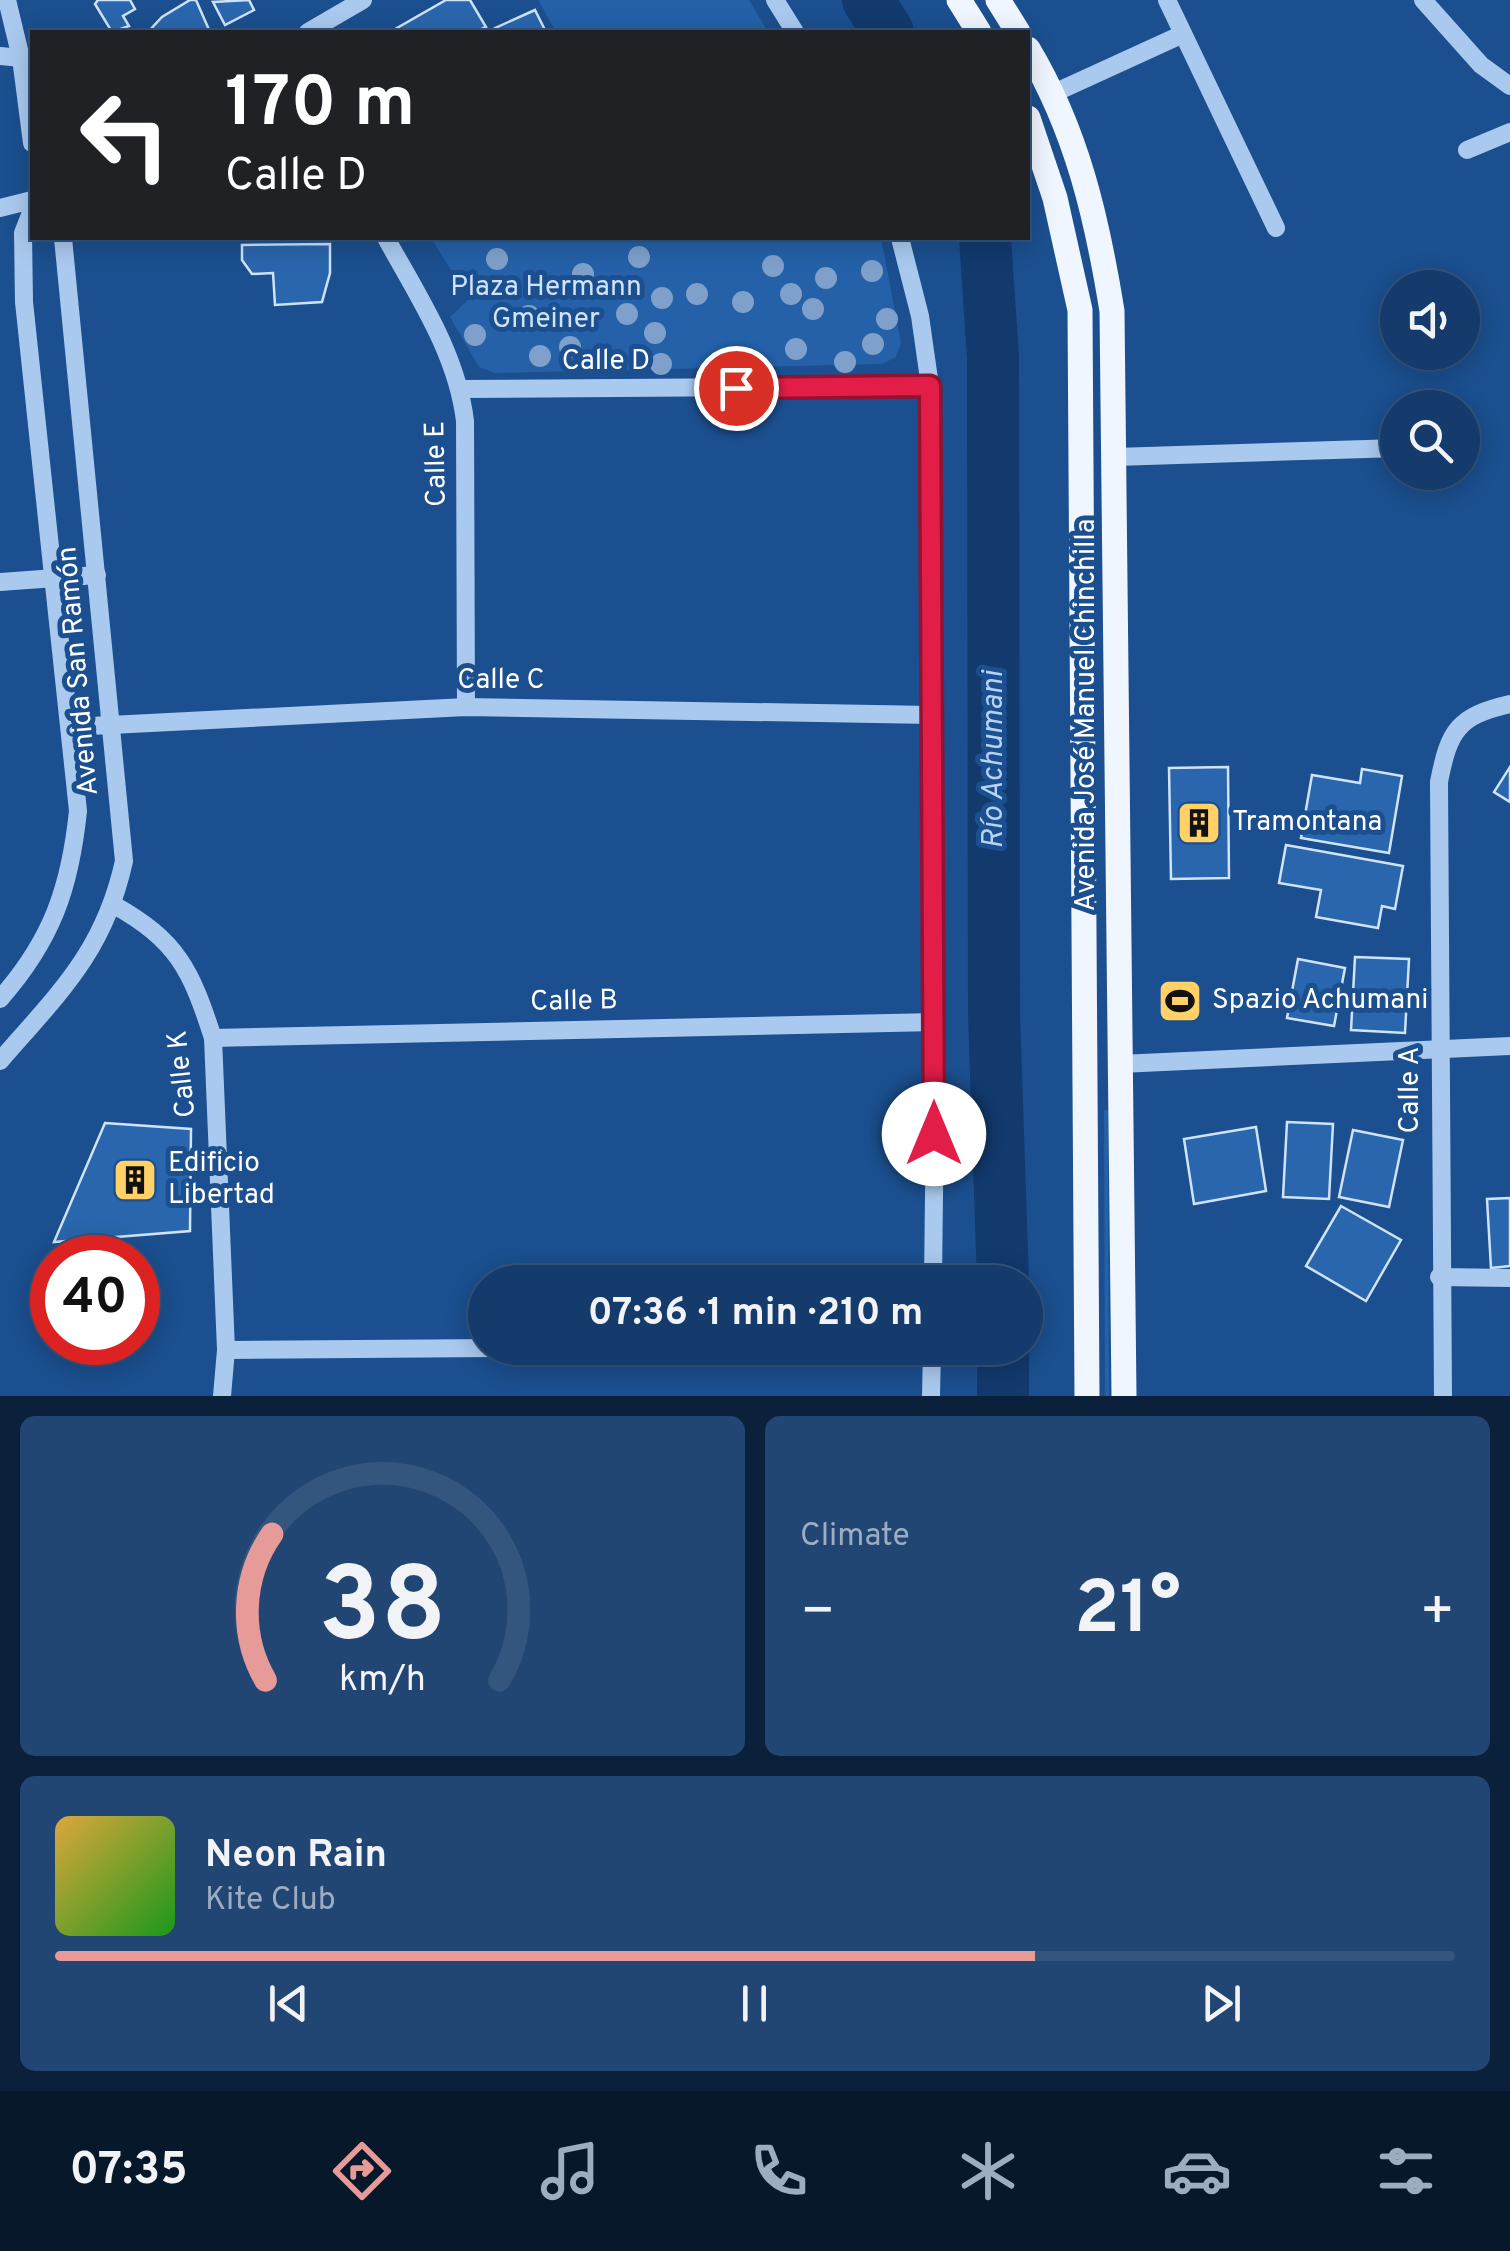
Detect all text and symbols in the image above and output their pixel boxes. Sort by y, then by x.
text: 170 m [225,62,415,151]
icon: left [60,70,190,200]
text: Calle D [225,149,367,206]
park label: Plaza Hermann Gmeiner [450,270,642,338]
map controls [1380,270,1480,490]
button: sound [1380,270,1480,370]
street label: Calle D [562,344,650,380]
pin [694,346,779,431]
icon: arrive [709,361,764,416]
button: search [1380,390,1480,490]
street label: Calle E [418,421,456,507]
street label: Avenida José Manuel Chinchilla [1069,519,1105,911]
street label: Avenida San Ramón [50,545,108,797]
street label: Calle C [457,663,545,699]
water label: Río Achumani [976,669,1013,849]
building icon: Tramontana [1176,800,1222,846]
place label: Tramontana [1232,805,1382,841]
sports icon: Spazio Achumani [1157,978,1203,1024]
street label: Calle B [530,983,618,1021]
place label: Spazio Achumani [1212,983,1428,1019]
street label: Calle K [161,1029,205,1119]
street label: Calle A [1393,1046,1429,1134]
position arrow [882,1082,986,1186]
place label: Edificio Libertad [168,1146,275,1214]
building icon: Edificio Libertad [112,1157,158,1203]
speed limit sign: 40 [30,1235,160,1365]
text: 07:36 · 1 min · 210 m [588,1290,923,1339]
text: Climate [800,1517,910,1557]
text: 38 [319,1546,446,1678]
text: 21° [1074,1565,1181,1660]
text: − [800,1579,835,1649]
text: + [1420,1579,1455,1649]
text: km/h [339,1658,426,1704]
text: Neon Rain [205,1832,387,1881]
text: Kite Club [205,1881,336,1921]
icon: previous [261,1976,316,2031]
icon: pause [727,1976,782,2031]
icon: next [1194,1976,1249,2031]
icon: directions [327,2136,397,2206]
icon: music [535,2136,605,2206]
icon: phone [744,2136,814,2206]
icon: climate [953,2136,1023,2206]
icon: car [1162,2136,1232,2206]
icon: filters [1371,2136,1441,2206]
text: 07:35 [69,2143,188,2200]

